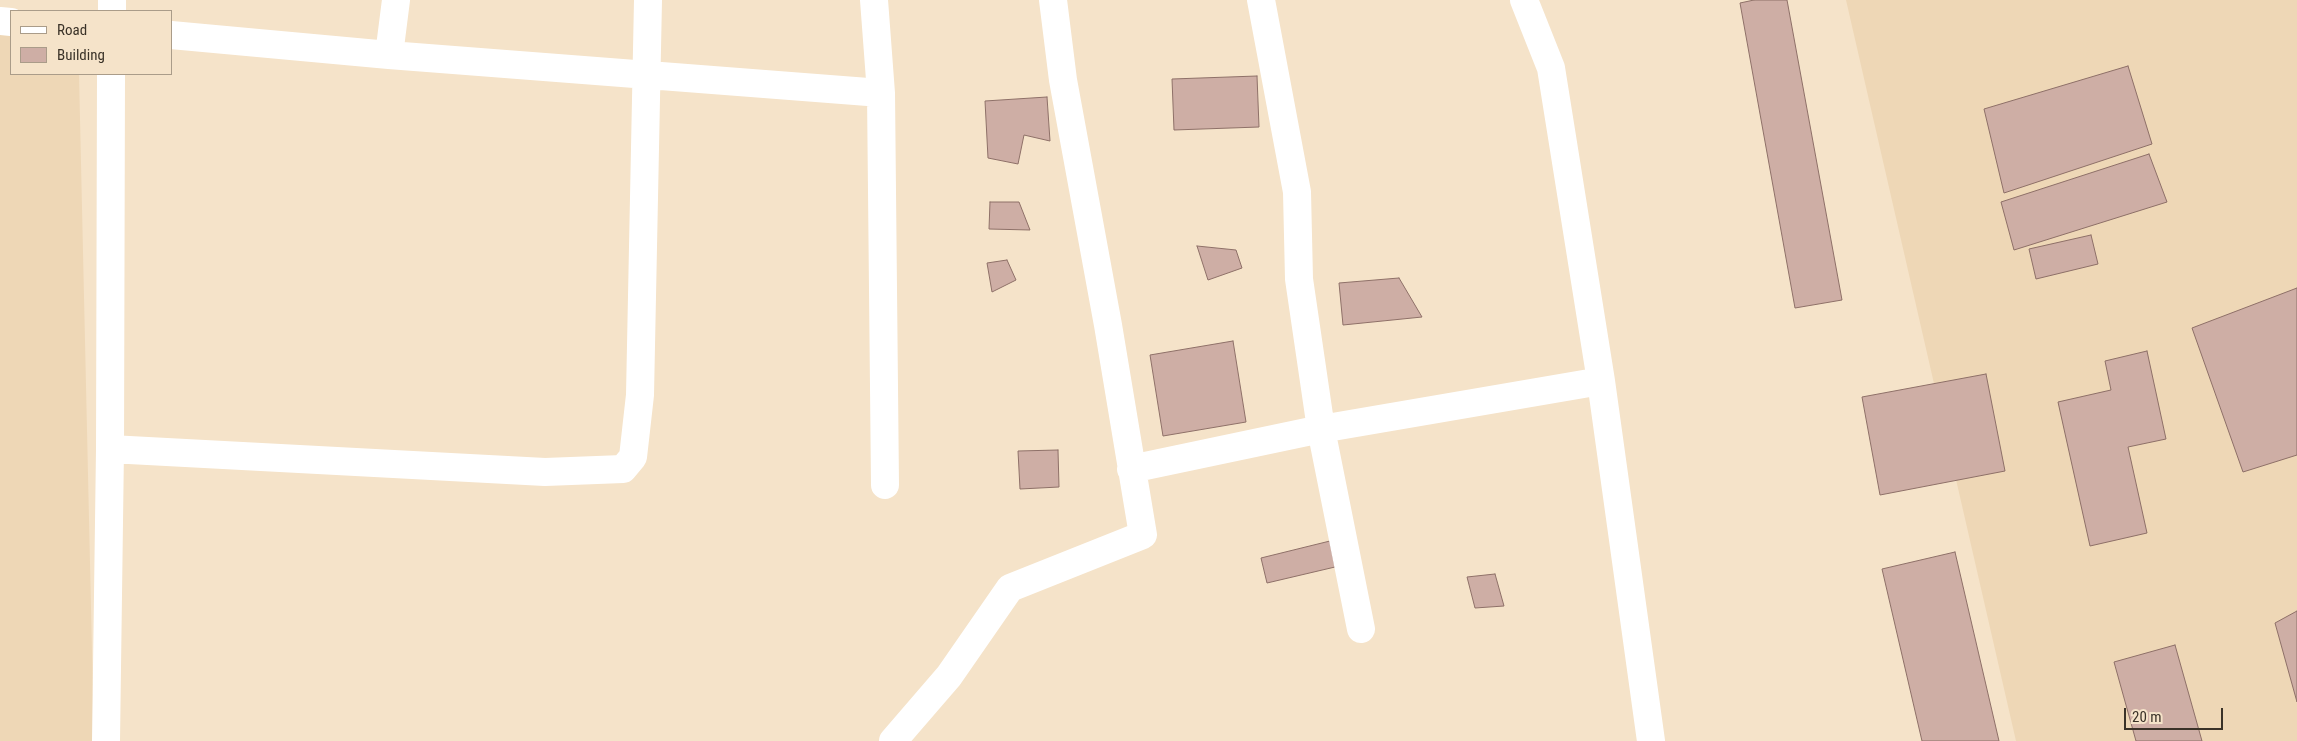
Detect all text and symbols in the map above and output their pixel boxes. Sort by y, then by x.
legend [10,10,172,75]
text: Road [57,21,87,39]
text: Building [57,46,105,64]
scale bar [2127,698,2226,730]
text: 20 m [2132,708,2162,726]

